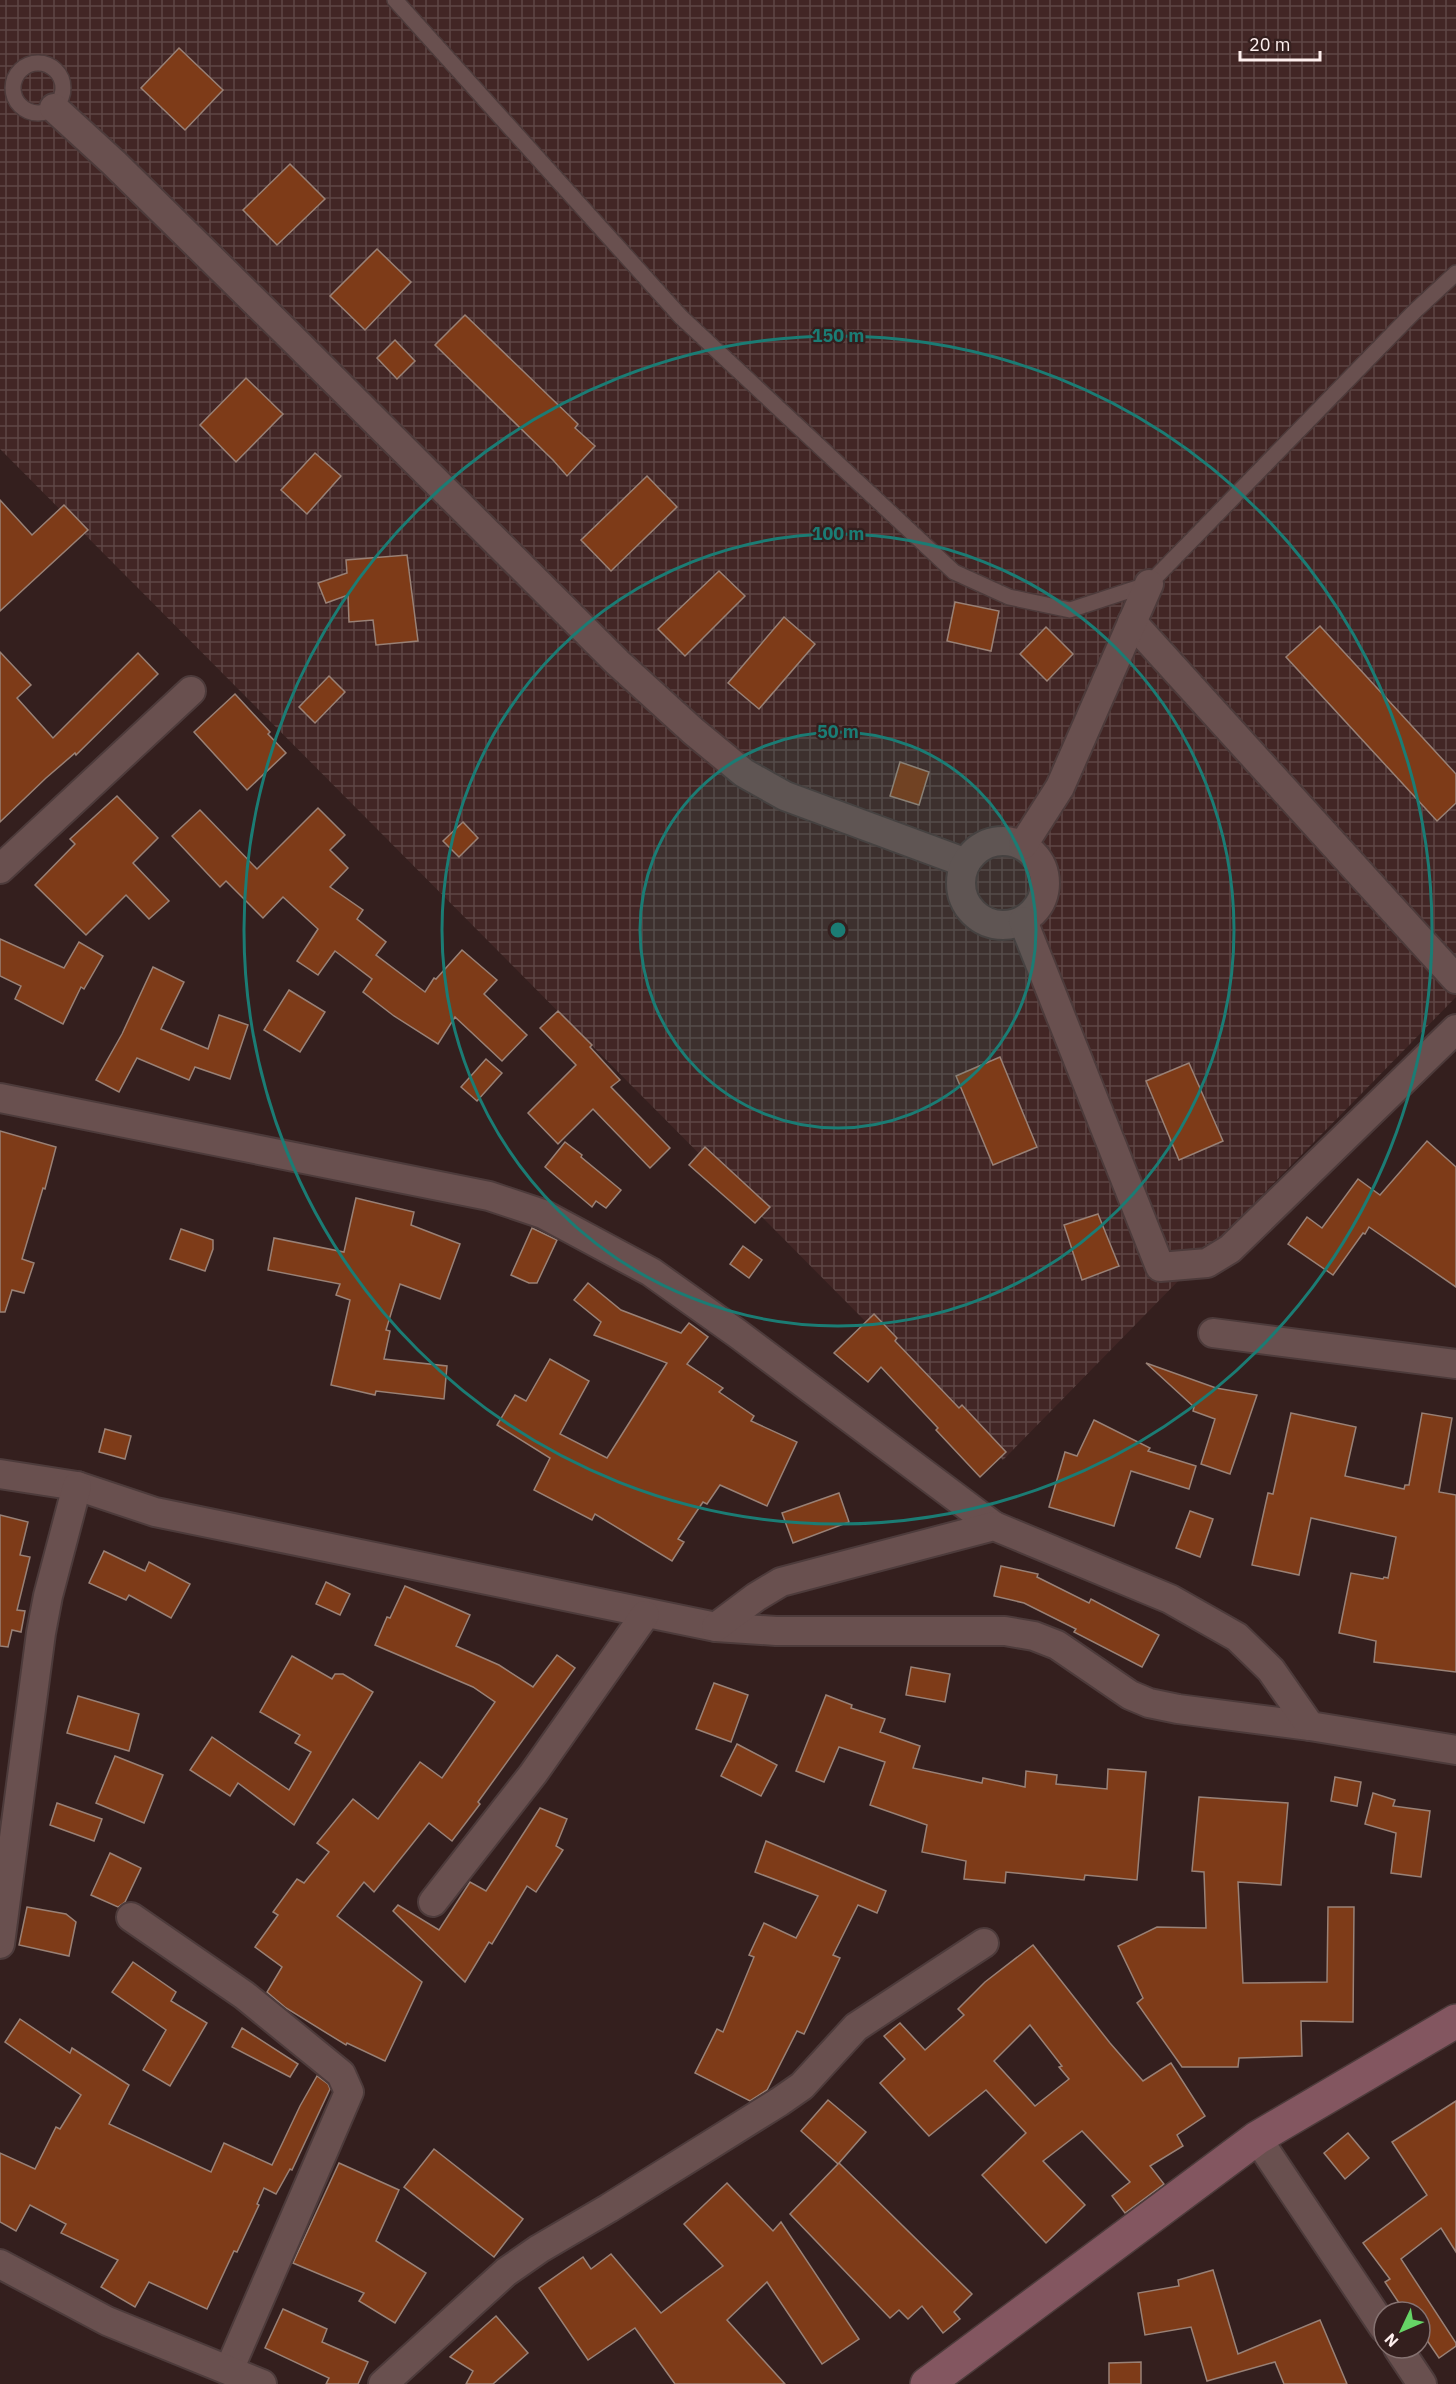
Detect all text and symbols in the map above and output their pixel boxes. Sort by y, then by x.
scale bar [1240,24,1320,62]
text: 20 m [1249,33,1291,56]
text: 150 m [812,324,864,347]
text: 100 m [812,522,864,545]
text: 50 m [817,720,859,743]
centre of rings [828,920,848,940]
north arrow [1372,2300,1432,2360]
text: N [1380,2329,1402,2352]

